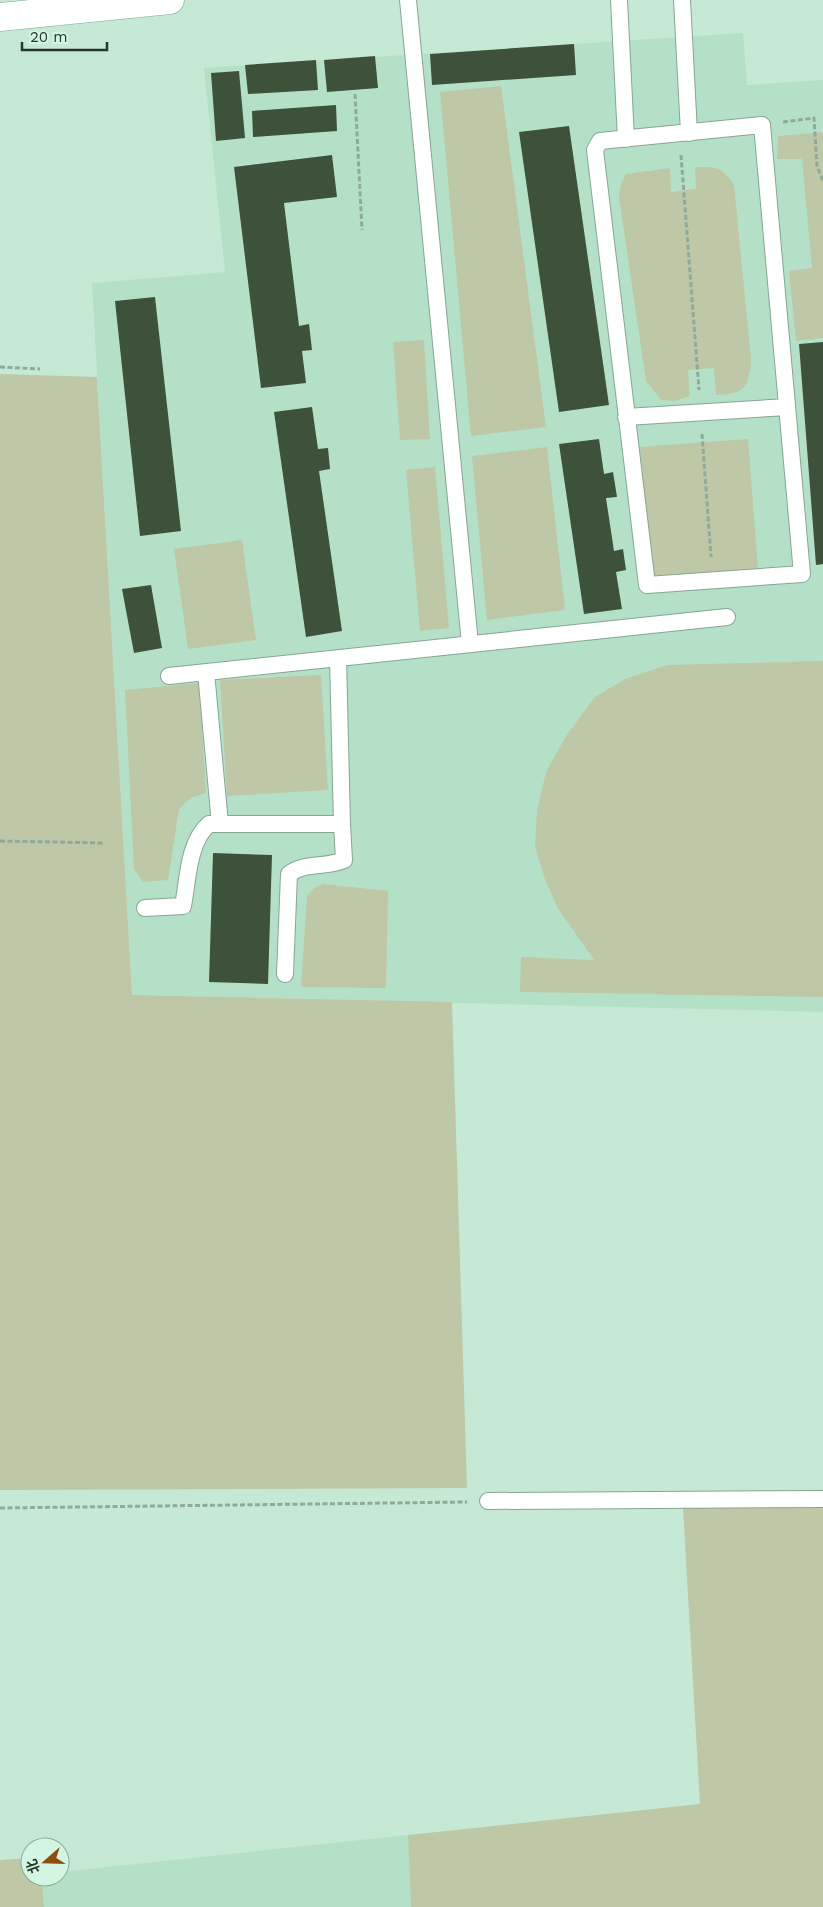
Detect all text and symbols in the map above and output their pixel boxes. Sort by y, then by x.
scale bar [22,20,108,52]
text: 20 m [30,28,68,46]
north arrow [20,1837,70,1887]
text: 北 [23,1857,43,1876]

